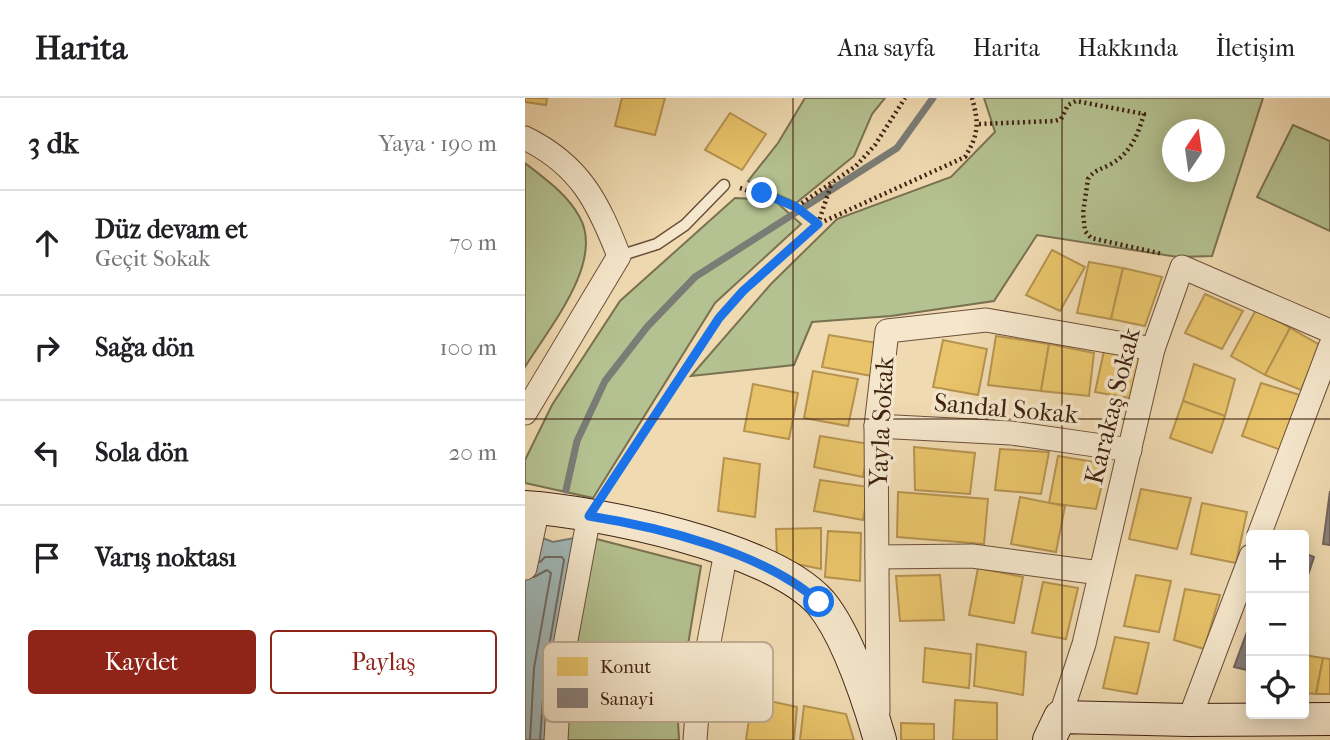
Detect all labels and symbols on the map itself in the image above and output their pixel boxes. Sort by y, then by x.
north arrow [1162,119,1225,182]
route end [746,177,777,208]
street label: Karakaş Sokak [1078,324,1147,487]
street label: Yayla Sokak [863,355,900,489]
street label: Sandal Sokak [933,387,1080,430]
route start [803,586,834,617]
legend [543,642,773,722]
text: Konut [600,656,651,678]
text: Sanayi [600,688,654,710]

